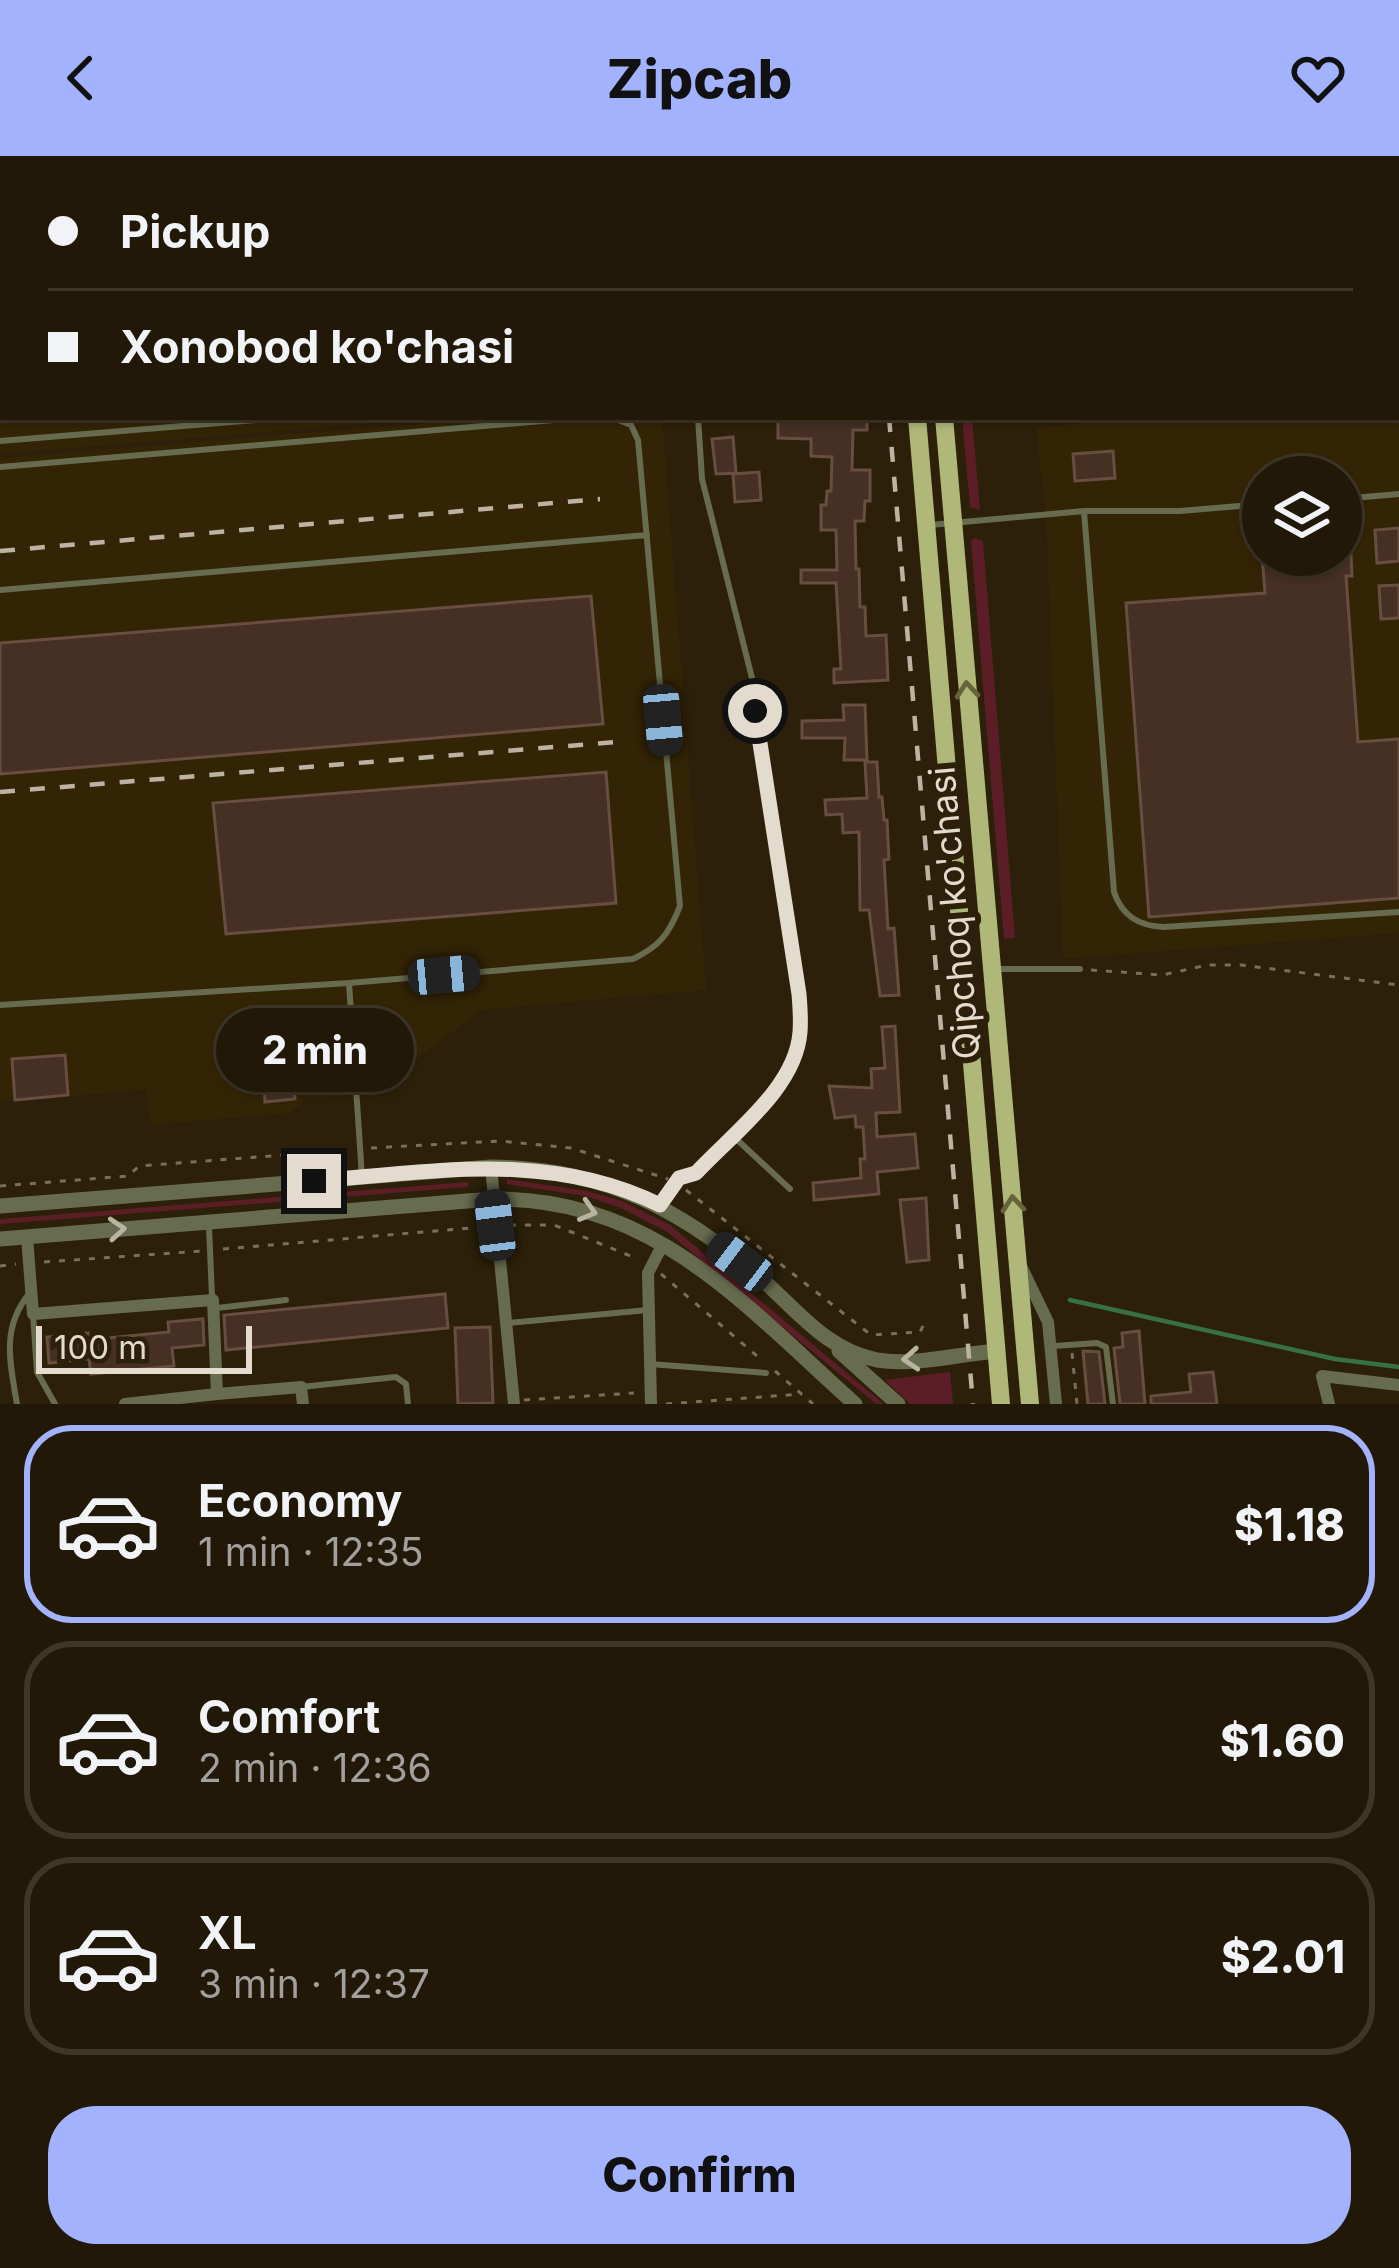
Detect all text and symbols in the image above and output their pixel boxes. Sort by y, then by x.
icon: back [48,45,114,111]
icon: heart [1285,45,1351,111]
text: Zipcab [607,46,792,111]
text: Pickup [120,204,270,259]
text: Xonobod ko'chasi [120,319,514,374]
map controls [1242,456,1362,576]
button: layers [1242,456,1362,576]
one-way arrow [955,680,981,699]
car [642,683,684,757]
route start [728,684,782,738]
street label: Qipchoq ko'chasi [919,765,989,1061]
car [407,954,481,996]
callout: 2 min [215,1007,413,1091]
text: 2 min [262,1026,368,1073]
route end [287,1154,341,1208]
car [473,1187,517,1263]
one-way arrow [1001,1194,1026,1213]
one-way arrow [577,1196,598,1221]
one-way arrow [108,1217,127,1243]
car [700,1226,780,1298]
scale bar [36,1320,252,1373]
text: 100 m [54,1327,147,1367]
one-way arrow [901,1346,920,1372]
icon: car [54,1470,162,1578]
text: Economy [198,1473,402,1528]
text: $1.18 [1234,1497,1345,1552]
text: 1 min · 12:35 [198,1528,423,1575]
icon: car [54,1686,162,1794]
text: Comfort [198,1689,380,1744]
text: $1.60 [1220,1713,1345,1768]
text: 2 min · 12:36 [198,1744,432,1791]
icon: car [54,1902,162,2010]
text: XL [198,1905,257,1960]
text: $2.01 [1221,1929,1345,1984]
text: 3 min · 12:37 [198,1960,430,2007]
button: Confirm [48,2106,1351,2244]

